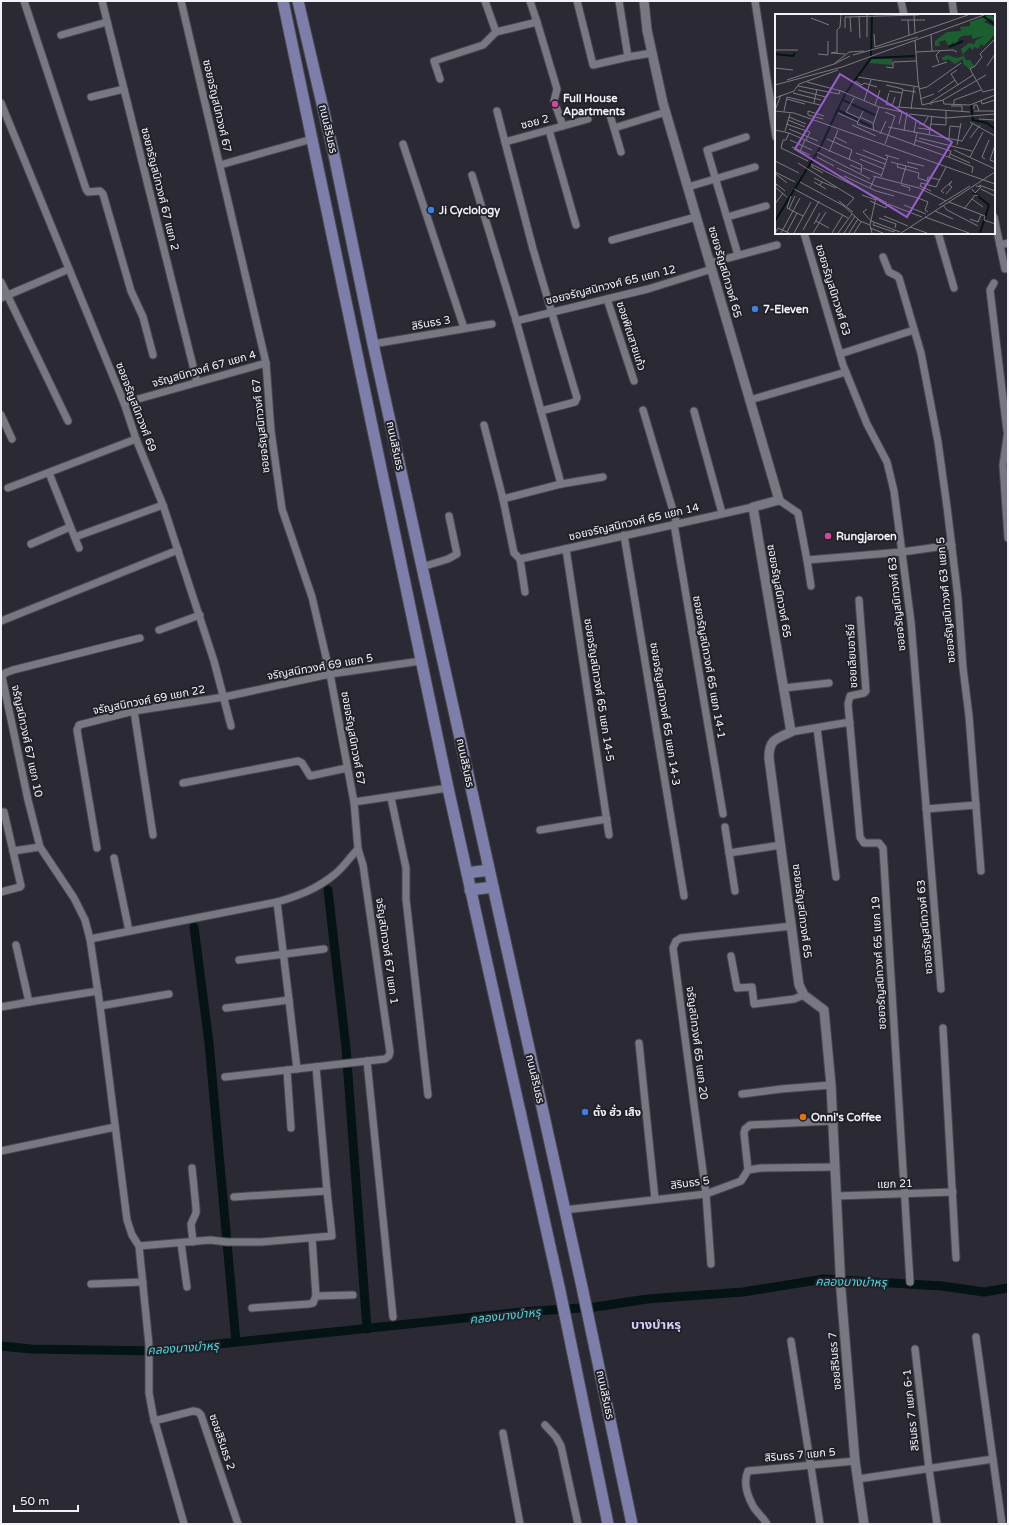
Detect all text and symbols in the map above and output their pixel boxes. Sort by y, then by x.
inset map [775,14,995,234]
street label: ซอยจรัญสนิทวงศ์ 67 [200,58,234,154]
place label: Full House Apartments [563,92,626,119]
marker: Full House Apartments [550,99,560,109]
street label: ถนนสิรินธร [316,103,340,155]
street label: ซอย 2 [519,112,551,132]
street label: ซอยจรัญสนิทวงศ์ 67 แยก 2 [138,126,182,252]
place label: Ji Cyclology [438,204,500,218]
marker: Ji Cyclology [426,205,436,215]
street label: ซอยจรัญสนิทวงศ์ 65 [706,225,744,319]
street label: ซอยจรัญสนิทวงศ์ 63 [813,243,853,337]
street label: ซอยจรัญสนิทวงศ์ 65 แยก 12 [545,263,677,307]
street label: ซอยพิณสายแก้ว [614,300,648,372]
place label: 7-Eleven [763,303,809,316]
marker: 7-Eleven [750,304,760,314]
street label: สิรินธร 3 [410,313,452,333]
street label: จรัญสนิทวงศ์ 67 แยก 4 [151,348,258,390]
street label: ซอยจรัญสนิทวงศ์ 69 [113,360,159,454]
street label: ซอยจรัญสนิทวงศ์ 67 [250,378,272,474]
street label: ถนนสิรินธร [383,420,407,472]
street label: ซอยจรัญสนิทวงศ์ 65 แยก 14 [568,501,701,543]
place label: Rungjaroen [836,530,897,544]
marker: Rungjaroen [823,531,833,541]
street label: ซอยจรัญสนิทวงศ์ 63 แยก 5 [934,536,958,664]
street label: ซอยจรัญสนิทวงศ์ 65 [764,543,794,639]
street label: ซอยจรัญสนิทวงศ์ 63 [886,556,908,652]
street label: ซอยจรัญสนิทวงศ์ 65 แยก 14-1 [690,595,728,739]
street label: ซอยจรัญสนิทวงศ์ 65 แยก 14-5 [581,617,617,763]
street label: ซอยเลียบอารีย์ [844,624,860,688]
street label: ซอยจรัญสนิทวงศ์ 65 แยก 14-3 [647,641,683,787]
street label: จรัญสนิทวงศ์ 69 แยก 5 [266,651,374,683]
street label: จรัญสนิทวงศ์ 69 แยก 22 [92,683,206,717]
street label: จรัญสนิทวงศ์ 67 แยก 10 [9,684,45,798]
street label: ซอยจรัญสนิทวงศ์ 67 [338,690,368,786]
street label: ถนนสิรินธร [453,737,477,789]
street label: ซอยจรัญสนิทวงศ์ 65 [790,863,814,959]
street label: ซอยจรัญสนิทวงศ์ 63 [914,879,936,975]
street label: ซอยจรัญสนิทวงศ์ 65 แยก 19 [869,896,889,1030]
street label: จรัญสนิทวงศ์ 67 แยก 1 [373,897,401,1005]
street label: จรัญสนิทวงศ์ 65 แยก 20 [684,985,710,1101]
street label: ถนนสิรินธร [523,1053,547,1105]
place label: ตั้ง ฮั่ว เส็ง [593,1104,641,1119]
marker: ตั้ง ฮั่ว เส็ง [580,1107,590,1117]
place label: Onni's Coffee [811,1111,882,1124]
marker: Onni's Coffee [798,1112,808,1122]
street label: สิรินธร 5 [670,1174,711,1192]
street label: แยก 21 [877,1177,913,1191]
water label: คลองบางบำหรุ [815,1274,888,1291]
water label: คลองบางบำหรุ [469,1305,542,1328]
district label: บางบำหรุ [631,1317,681,1333]
street label: ซอยสิรินธร 7 [826,1331,844,1391]
water label: คลองบางบำหรุ [147,1338,220,1358]
street label: สิรินธร 7 แยก 6-1 [900,1368,922,1452]
street label: ถนนสิรินธร [593,1369,617,1421]
street label: ซอยสิรินธร 2 [206,1412,238,1472]
street label: สิรินธร 7 แยก 5 [764,1445,836,1465]
scale bar [14,1487,78,1513]
text: 50 m [20,1494,49,1508]

